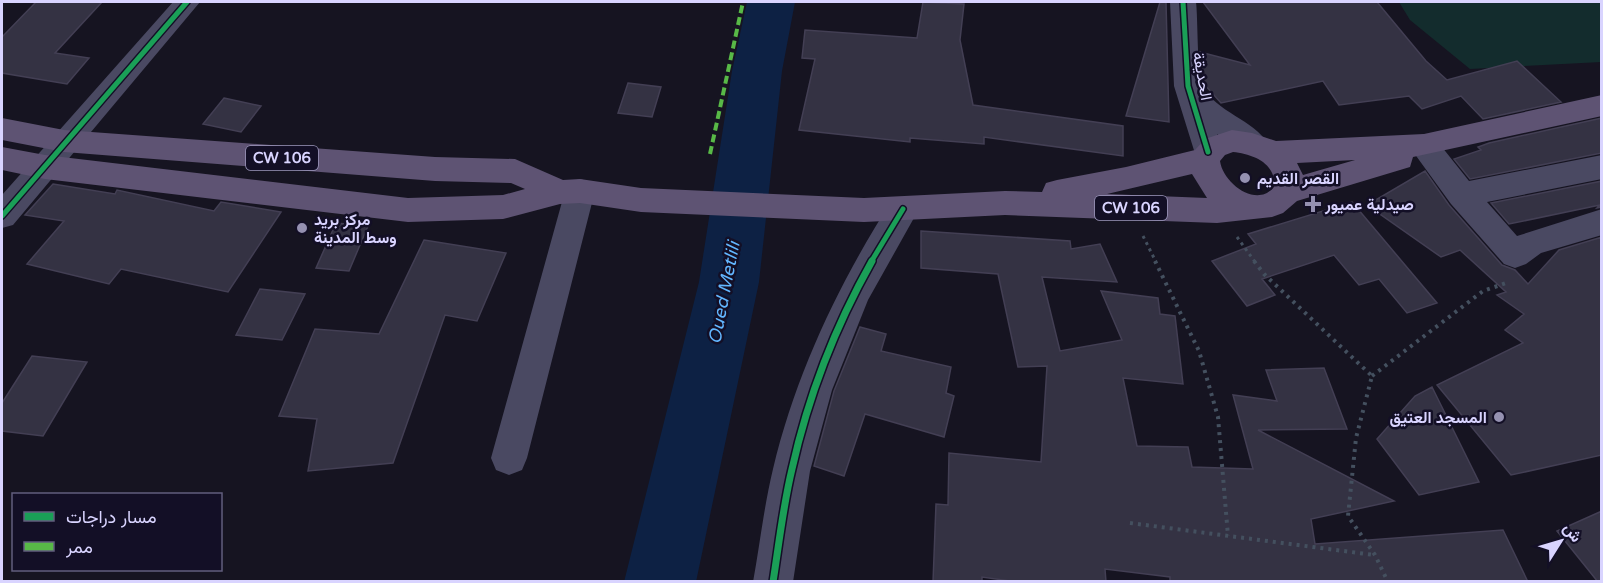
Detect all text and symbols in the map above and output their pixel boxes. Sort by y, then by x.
street label: الحديقة [1188,50,1216,102]
road number: CW 106 [246,146,318,170]
place label: القصر القديم [1257,169,1339,189]
marker: القصر القديم [1238,171,1252,185]
place label: صيدلية عميور [1324,195,1414,215]
road number: CW 106 [1095,196,1167,220]
marker: صيدلية عميور [1306,197,1320,211]
place label: مركز بريد وسط المدينة [314,210,397,248]
marker: مركز بريد وسط المدينة [295,221,309,235]
water label: Oued Metlili [703,237,745,346]
place label: المسجد العتيق [1389,408,1487,428]
marker: المسجد العتيق [1492,410,1506,424]
legend [12,493,222,571]
text: مسار دراجات [66,506,157,528]
north arrow [1531,511,1591,571]
text: ش [1558,519,1586,546]
text: ممر [65,536,93,558]

